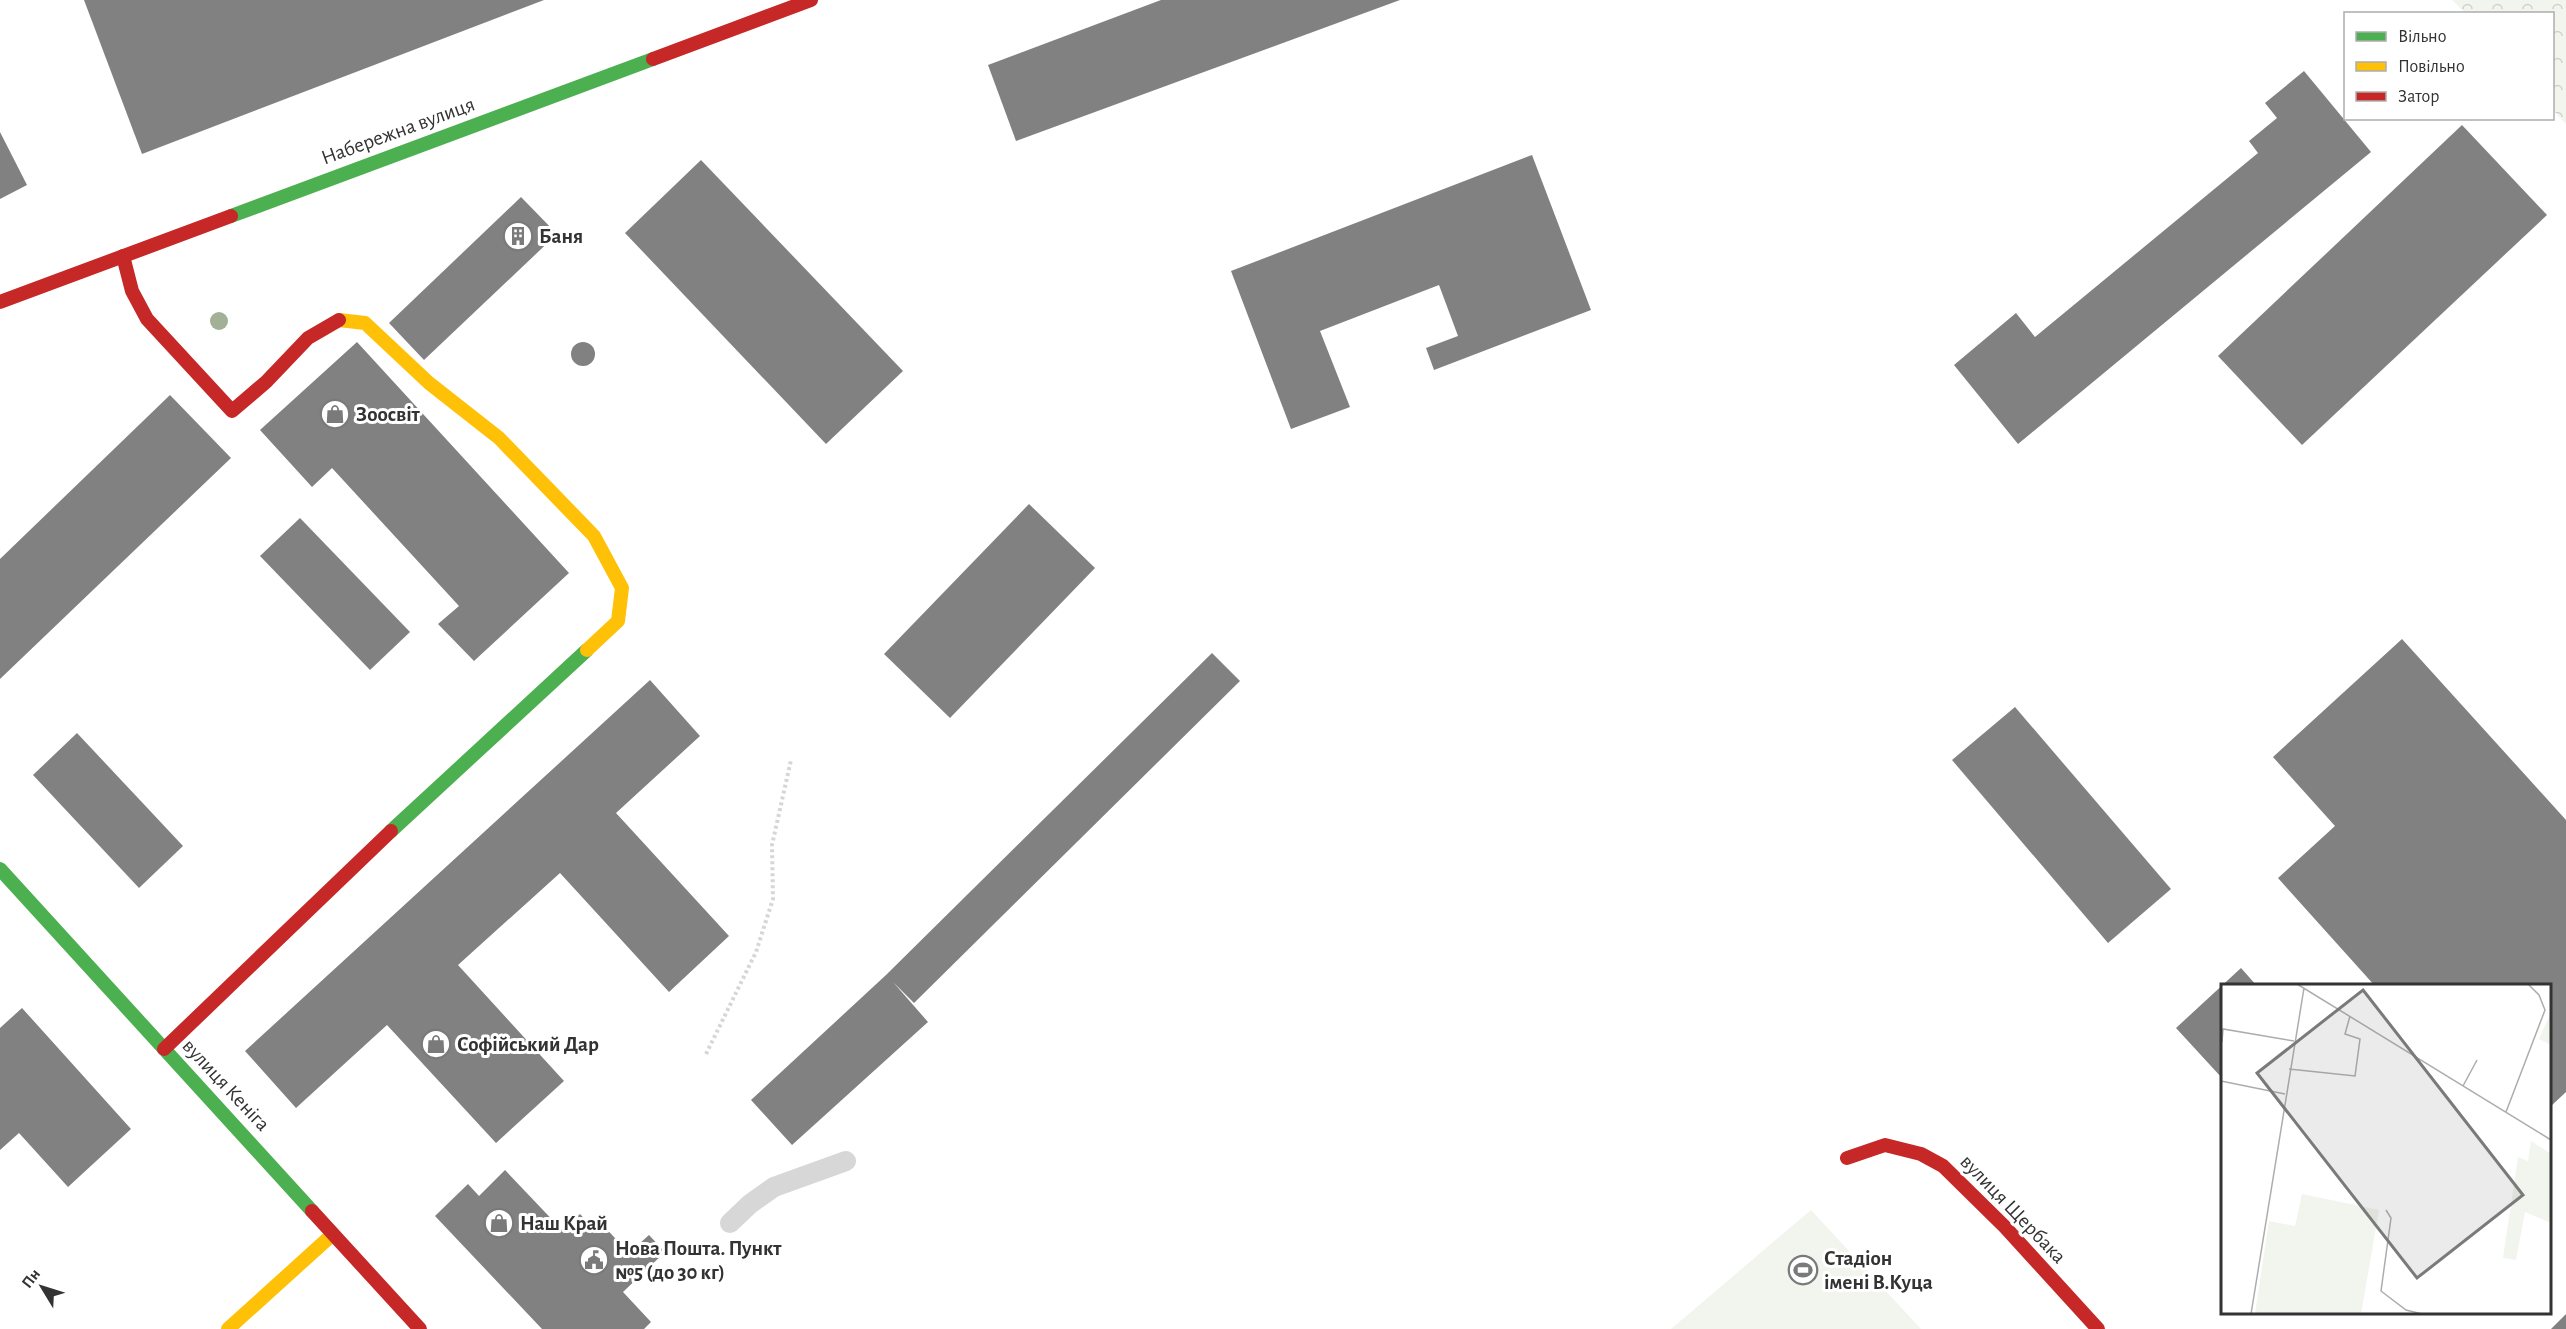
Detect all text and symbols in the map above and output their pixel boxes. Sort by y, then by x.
legend [2344,12,2554,120]
text: Вільно [2398,28,2446,46]
text: Повільно [2398,58,2465,76]
text: Затор [2398,88,2439,106]
street label: Набережна вулиця [318,93,478,169]
building icon: Баня [502,220,534,252]
place label: Баня [539,226,583,247]
shop icon: Зоосвіт [319,398,351,430]
place label: Зоосвіт [356,404,421,425]
inset map [2221,984,2551,1314]
shop icon: Софійський Дар [420,1028,452,1060]
place label: Софійський Дар [457,1034,599,1055]
street label: вулиця Кеніга [178,1035,274,1135]
street label: вулиця Щербака [1956,1151,2070,1268]
shop icon: Наш Край [483,1207,515,1239]
place label: Наш Край [520,1213,608,1234]
place label: Нова Пошта. Пункт №5 (до 30 кг) [615,1238,782,1283]
public building icon: Нова Пошта. Пункт №5 (до 30 кг) [578,1244,610,1276]
place label: Стадіон імені В.Куца [1824,1248,1933,1293]
sports icon: Стадіон імені В.Куца [1787,1254,1819,1286]
north arrow [12,1257,72,1317]
text: Пн [19,1266,43,1291]

